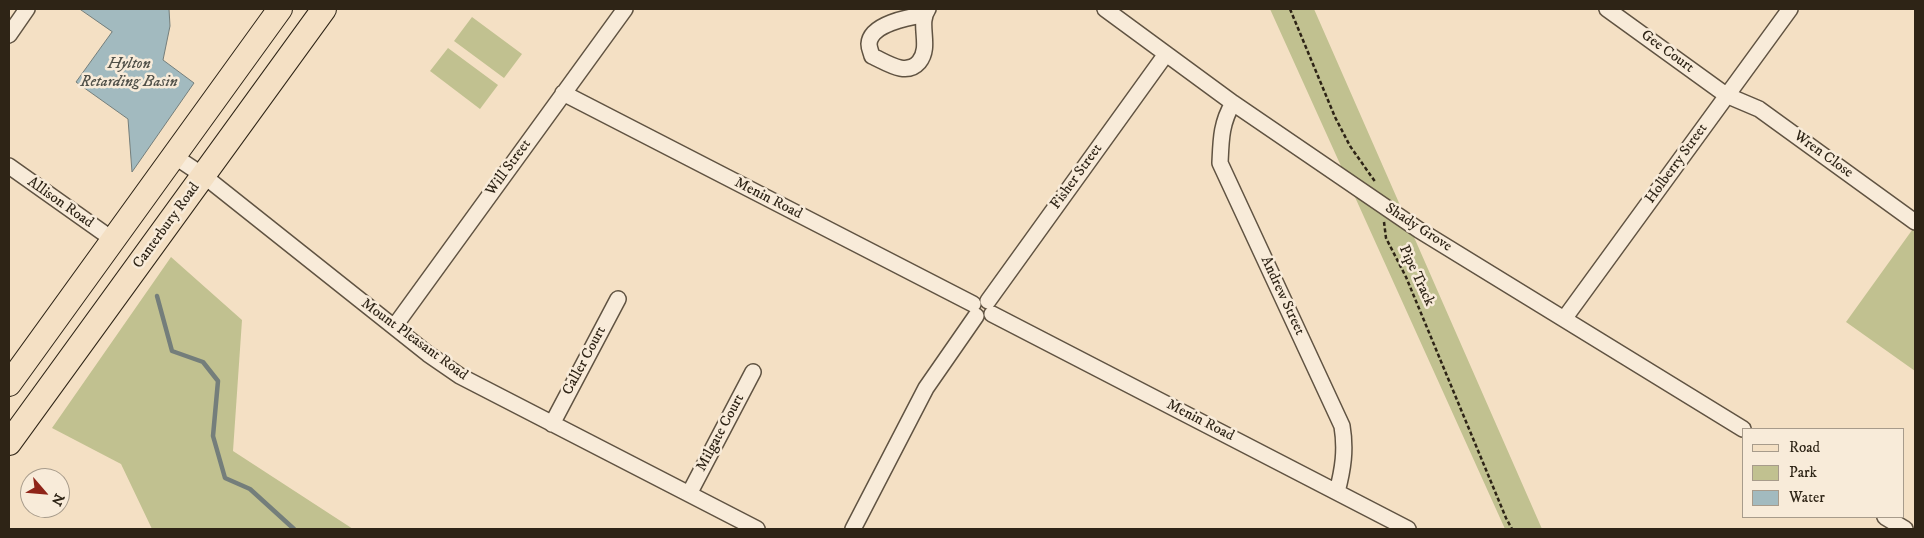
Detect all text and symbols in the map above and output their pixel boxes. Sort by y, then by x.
street label: Gee Court [1637,27,1697,77]
water label: Hylton Retarding Basin [80,55,178,93]
street label: Holberry Street [1642,121,1712,207]
street label: Wren Close [1790,128,1856,182]
street label: Will Street [483,136,535,200]
street label: Fisher Street [1047,141,1107,213]
street label: Allison Road [23,174,97,232]
street label: Menin Road [731,174,805,224]
street label: Canterbury Road [130,179,204,273]
street label: Shady Grove [1381,200,1455,256]
street label: Pipe Track [1394,243,1438,309]
street label: Andrew Street [1256,254,1308,338]
street label: Mount Pleasant Road [357,295,471,385]
street label: Caller Court [559,324,611,398]
street label: Milgate Court [693,391,749,475]
street label: Menin Road [1163,396,1237,446]
legend [1742,428,1904,518]
text: Road [1789,438,1820,457]
text: Park [1789,463,1817,482]
north arrow [20,468,70,518]
text: Water [1789,488,1825,507]
text: N [47,490,68,509]

